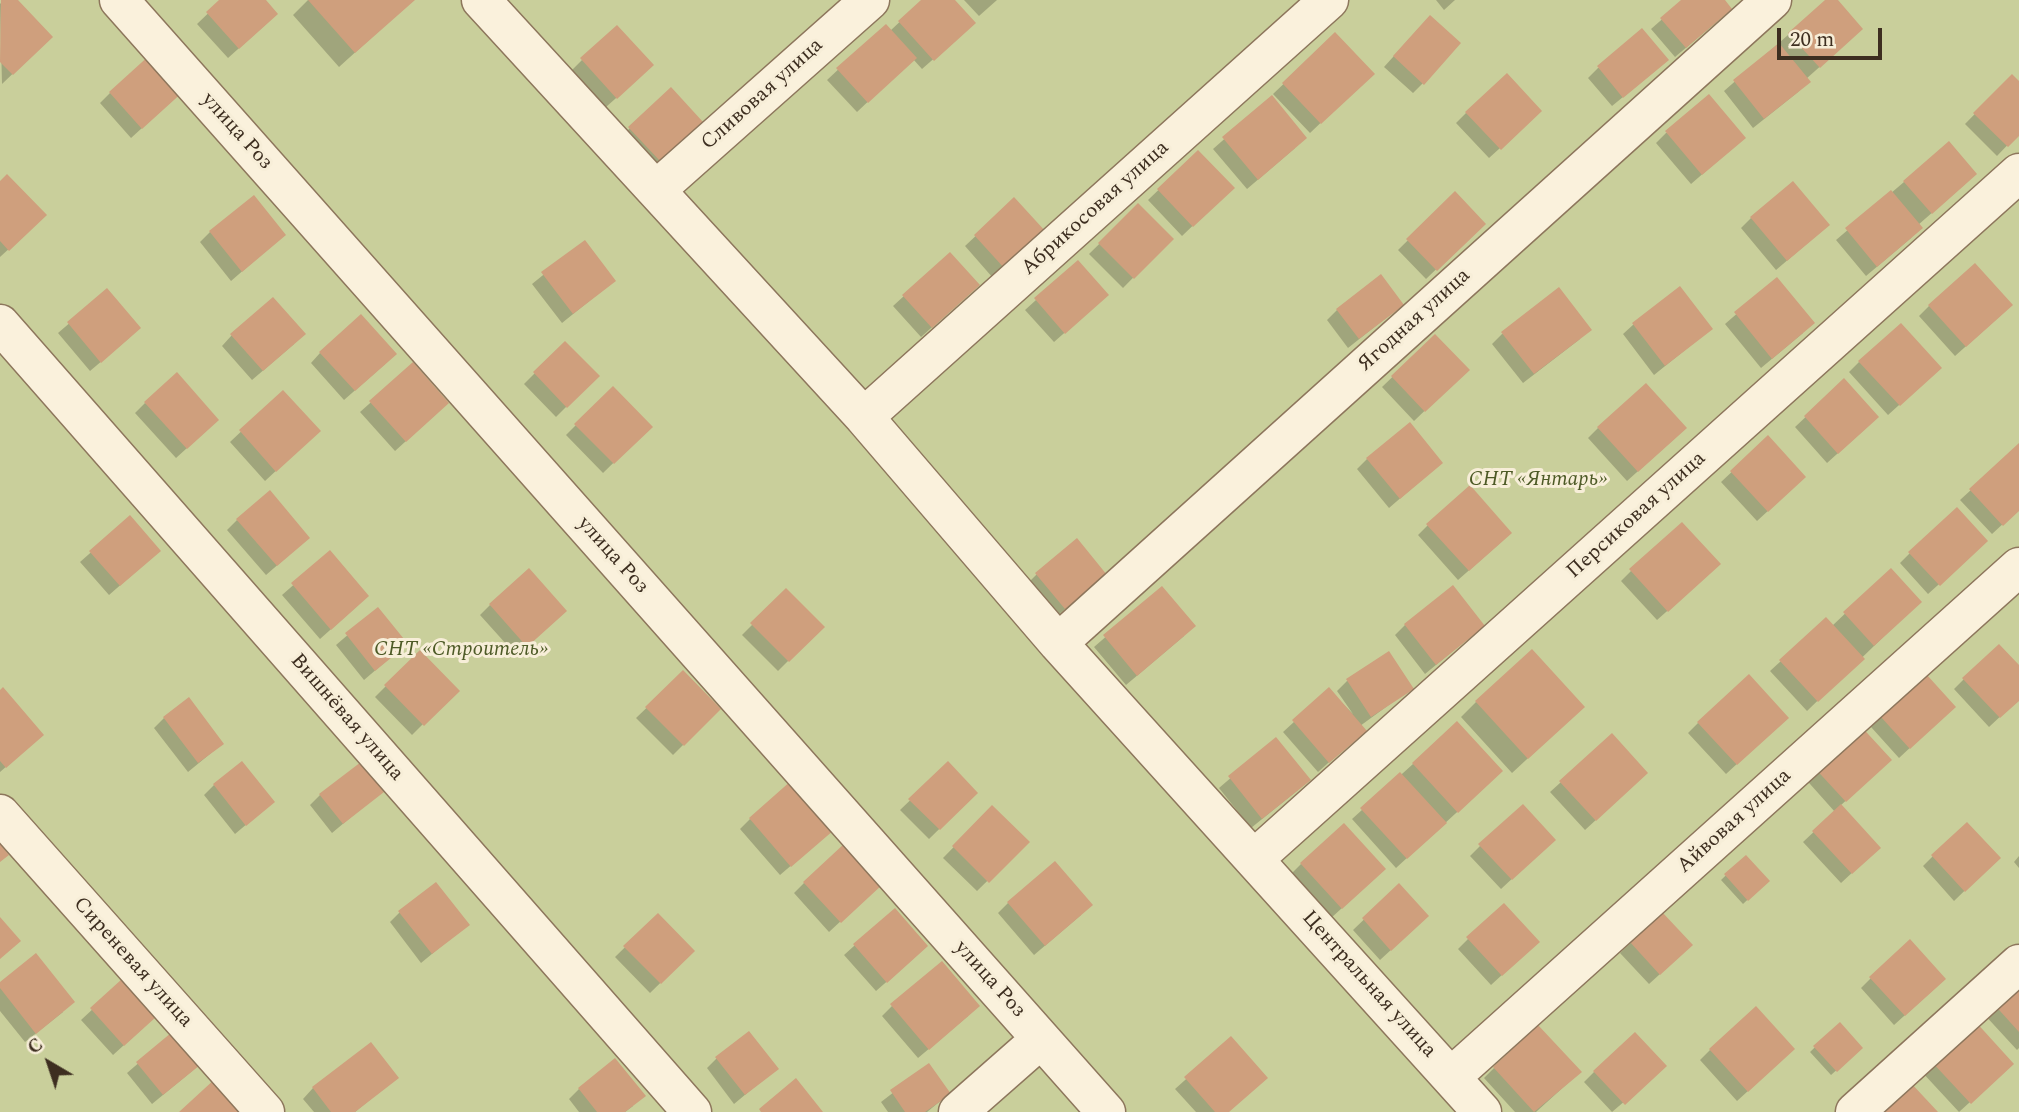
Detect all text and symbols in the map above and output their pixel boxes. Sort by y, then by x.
scale bar [1781,14,1886,58]
text: 20 m [1790,24,1834,56]
street label: Сливовая улица [697,34,829,156]
street label: улица Роз [195,88,277,176]
street label: Абрикосовая улица [1017,136,1175,282]
street label: Ягодная улица [1354,264,1476,378]
street label: Персиковая улица [1562,447,1712,585]
park label: СНТ «Янтарь» [1469,468,1607,494]
street label: улица Роз [571,512,653,600]
park label: СНТ «Строитель» [374,638,548,664]
street label: Вишнёвая улица [284,649,408,787]
street label: Айвовая улица [1673,764,1797,880]
street label: Сиреневая улица [67,892,197,1034]
street label: Центральная улица [1295,906,1441,1064]
street label: улица Роз [948,936,1030,1024]
north arrow [14,1028,84,1098]
text: С [21,1031,50,1062]

